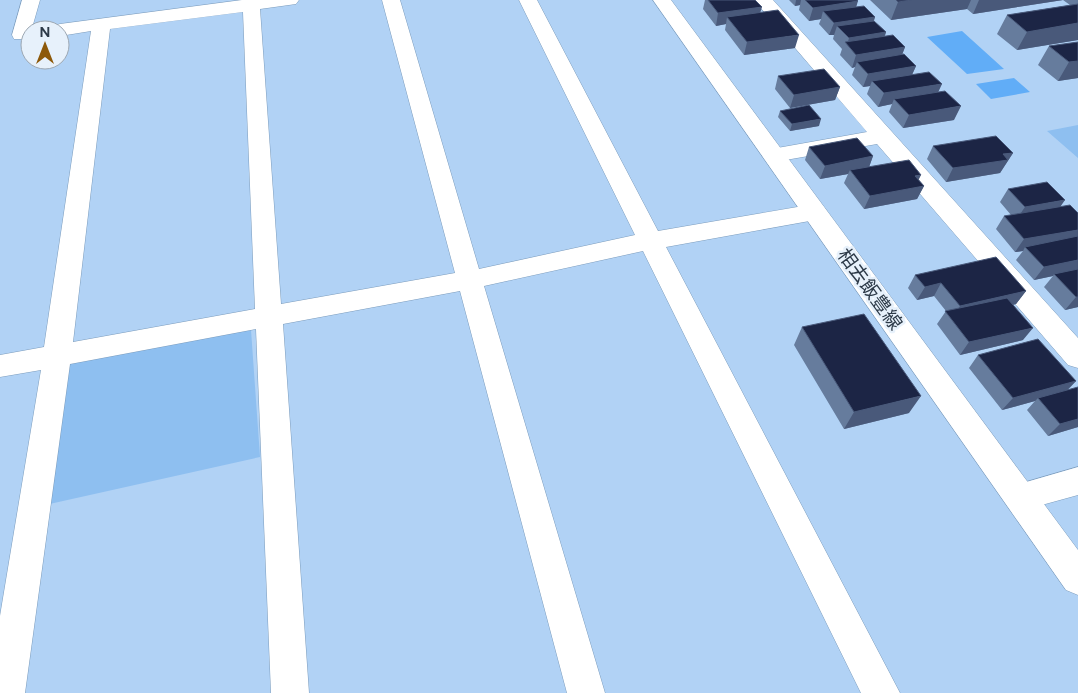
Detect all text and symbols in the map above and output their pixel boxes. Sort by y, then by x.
north arrow [20,20,70,70]
text: N [40,24,50,41]
street label: 相去飯豊線 [833,244,907,334]

